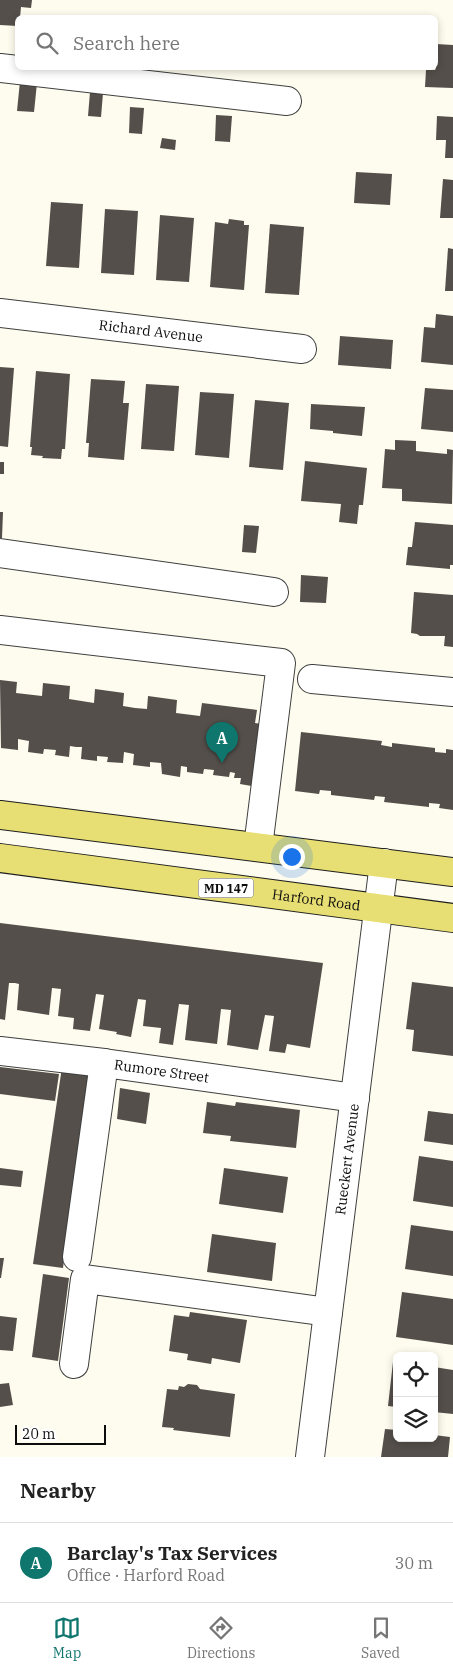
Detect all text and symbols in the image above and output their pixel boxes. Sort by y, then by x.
search box [15,15,438,70]
icon: search [33,29,61,57]
text: Search here [73,31,180,55]
street label: Richard Avenue [98,316,204,346]
pin: A [206,722,238,763]
your location [279,844,305,870]
road number: MD 147 [198,878,254,898]
street label: Harford Road [271,885,362,915]
street label: Rumore Street [113,1056,210,1087]
street label: Rueckert Avenue [331,1103,363,1216]
map controls [393,1352,438,1442]
button: locate [393,1352,438,1397]
button: layers [393,1397,438,1442]
scale bar [15,1422,106,1445]
text: 20 m [22,1425,55,1443]
text: Nearby [20,1476,96,1504]
text: Barclay's Tax Services [67,1541,277,1565]
text: A [30,1553,42,1573]
text: 30 m [395,1553,433,1573]
text: Office · Harford Road [67,1565,225,1585]
tab: Map [53,1614,81,1662]
tab: Directions [187,1614,255,1662]
tab: Saved [361,1614,400,1662]

